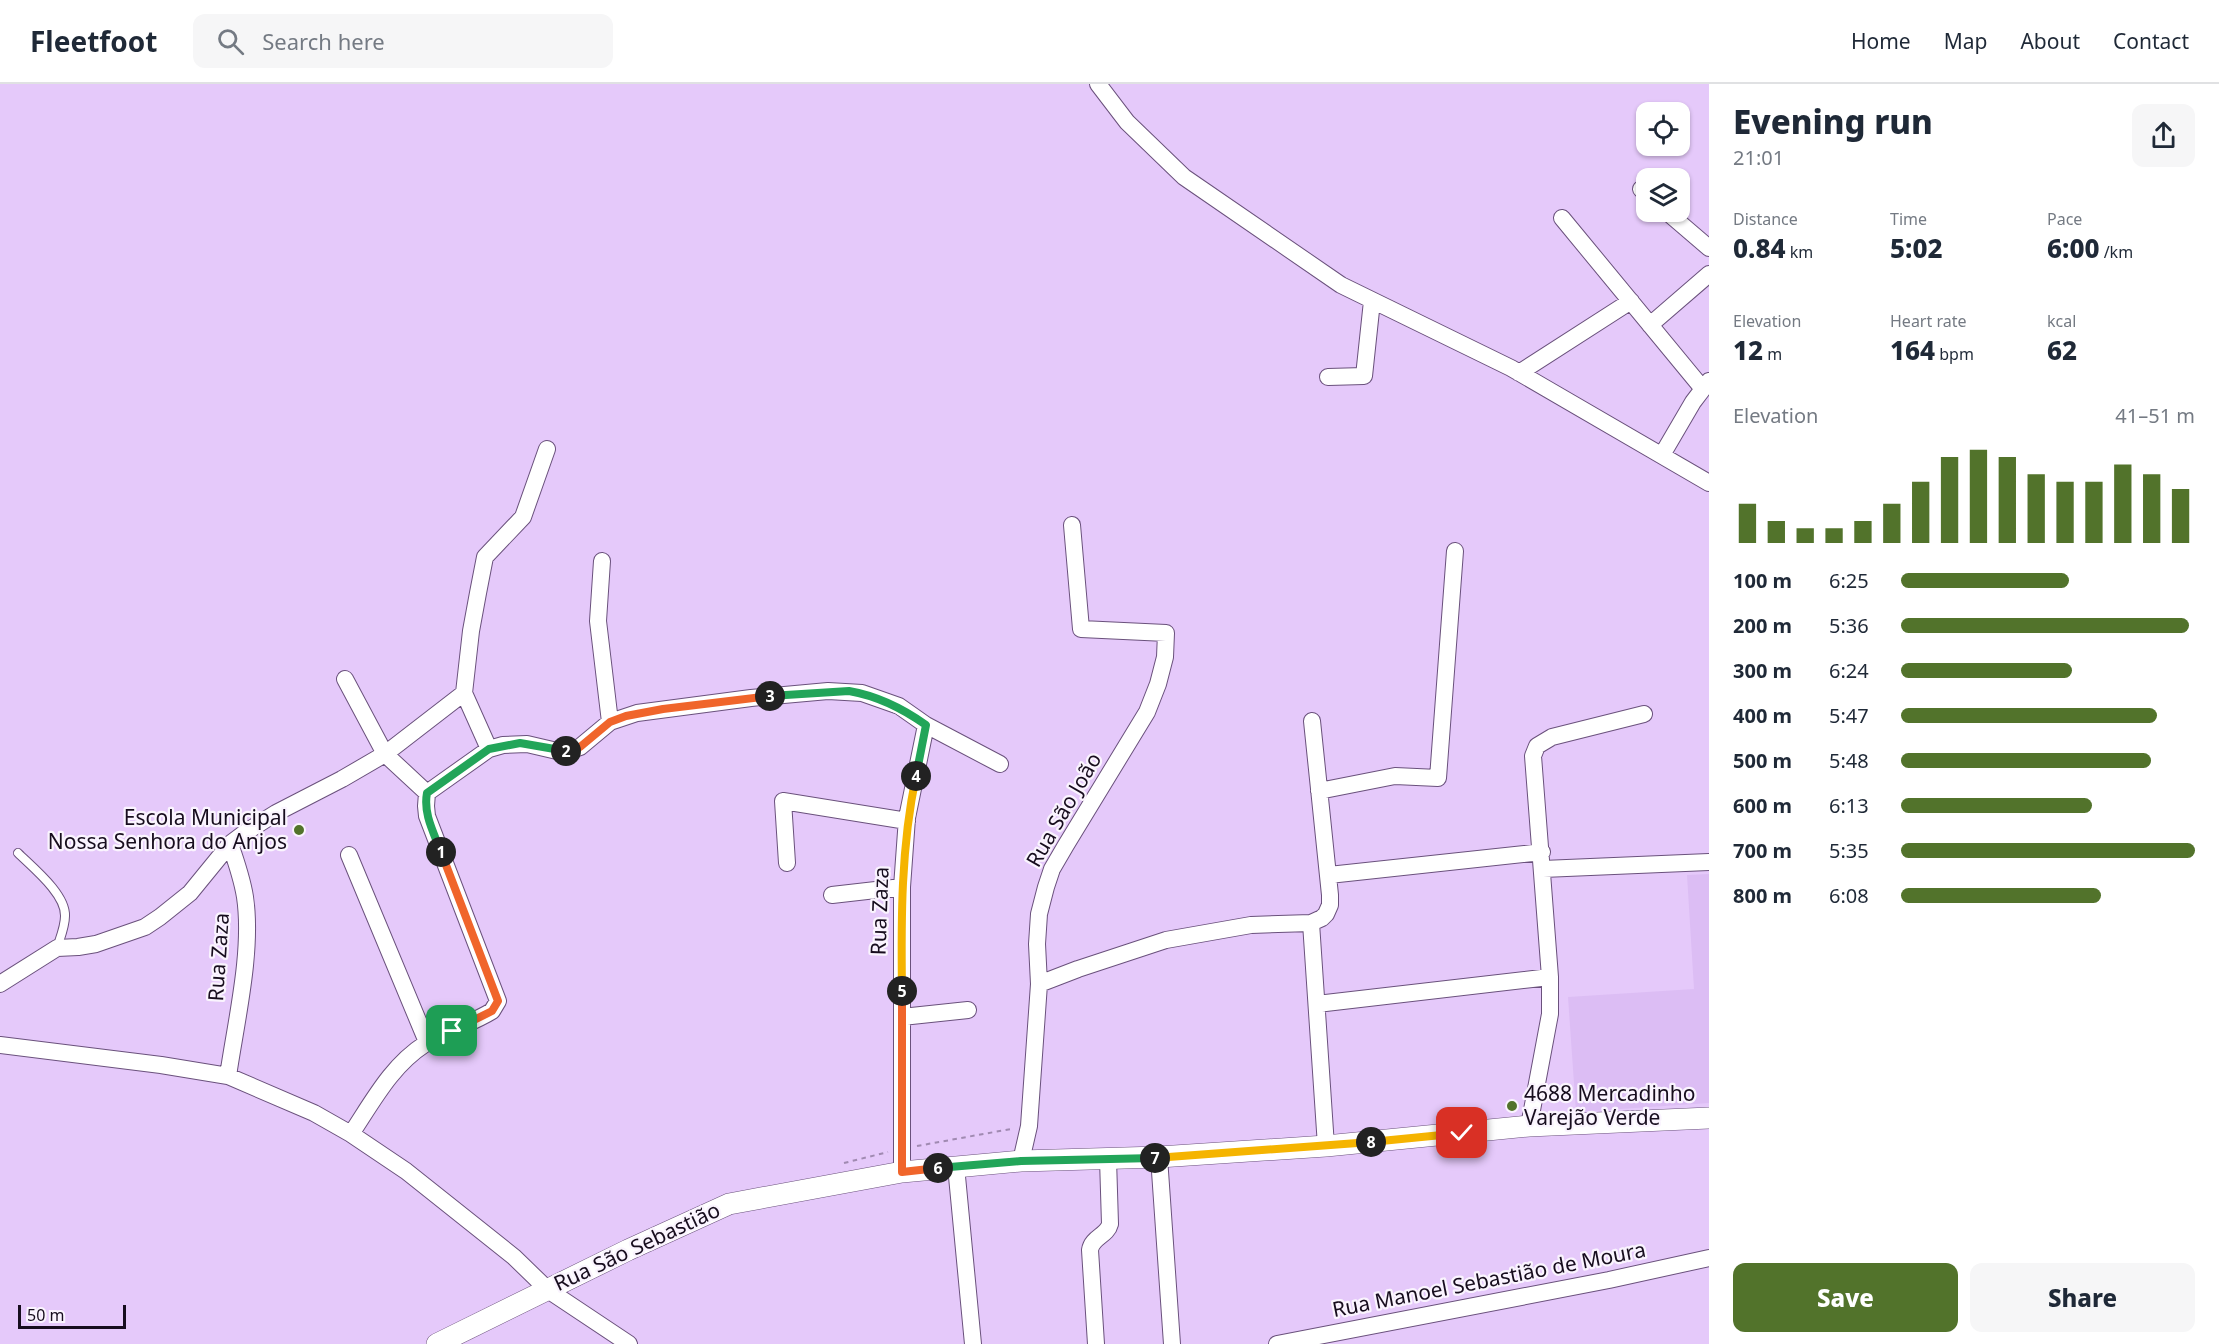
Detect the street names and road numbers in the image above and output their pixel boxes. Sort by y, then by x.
street label: Rua São João [1019,747,1107,872]
street label: Rua Zaza [863,866,895,956]
street label: Rua Zaza [201,912,235,1002]
street label: Rua São Sebastião [549,1195,724,1297]
street label: Rua Manoel Sebastião de Moura [1330,1235,1648,1323]

